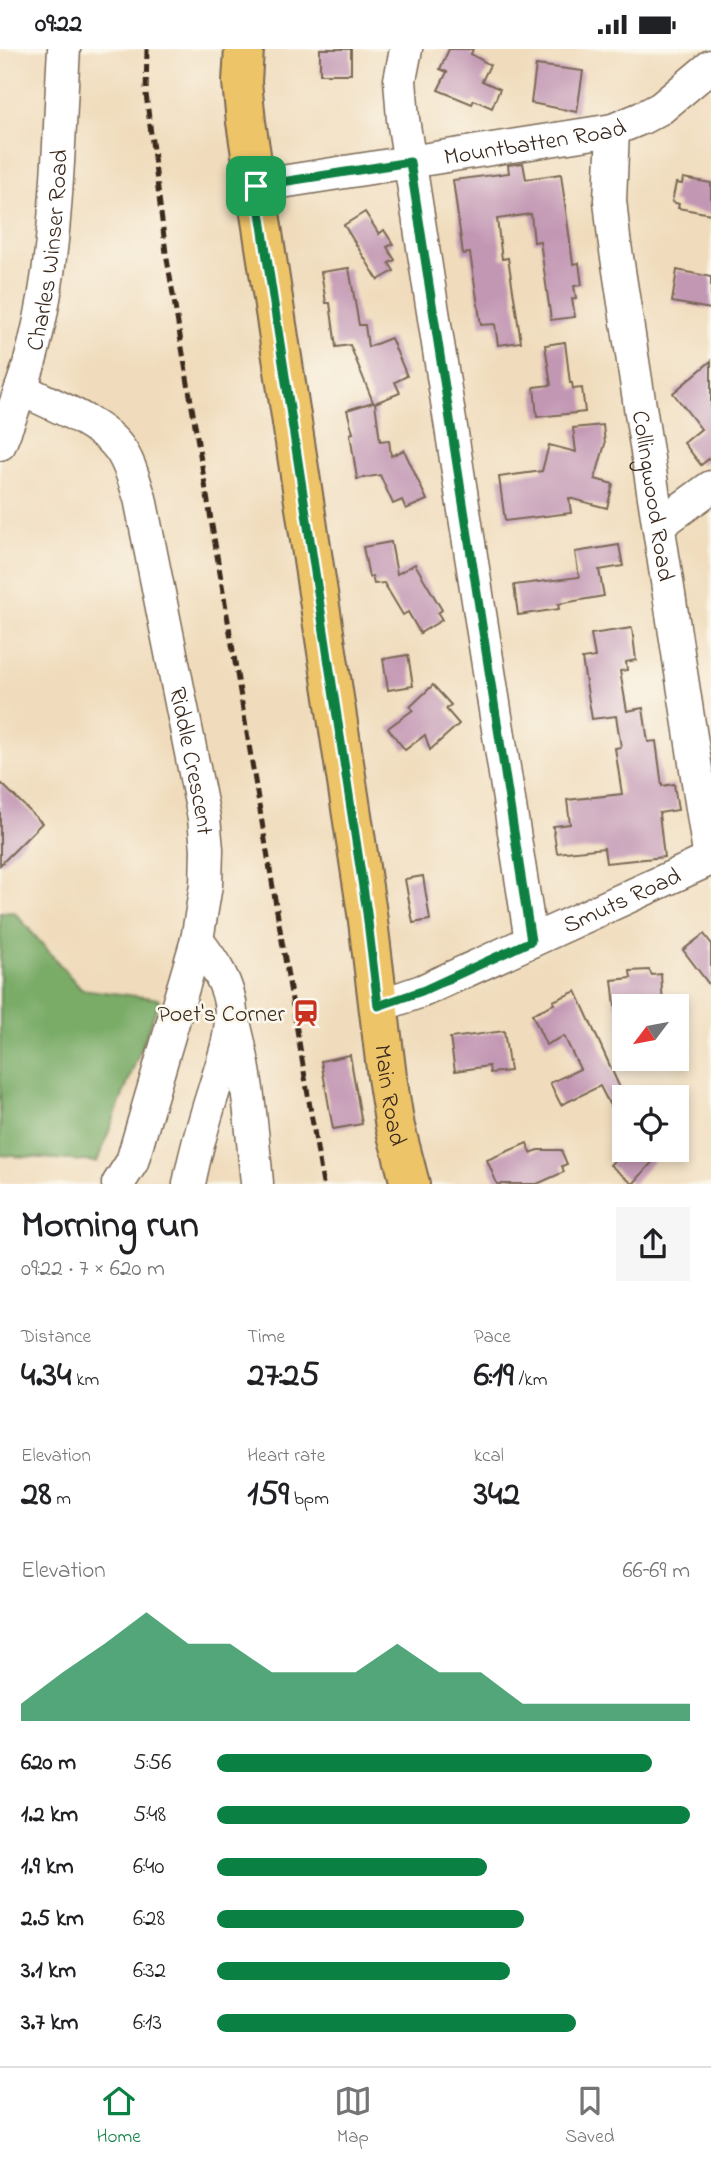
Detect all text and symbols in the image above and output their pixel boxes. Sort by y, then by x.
text: 09:22 [35,6,82,44]
street label: Mountbatten Road [442,111,632,176]
street label: Charles Winser Road [19,148,79,355]
pin [226,156,286,216]
icon: arrive [237,167,275,205]
street label: Collingwood Road [621,408,682,584]
street label: Riddle Crescent [158,684,221,837]
street label: Smuts Road [558,860,688,944]
north arrow [612,994,690,1071]
map controls [612,994,689,1162]
place label: Poet's Corner [157,998,286,1033]
station icon: Poet's Corner [291,998,321,1028]
street label: Main Road [363,1043,414,1151]
button: locate [612,1085,689,1162]
text: Morning run [21,1199,199,1255]
button: share [616,1207,690,1281]
text: 09:22 · 7 × 620 m [21,1253,165,1286]
text: Distance [21,1324,91,1351]
text: Time [247,1324,285,1351]
text: Pace [474,1324,511,1351]
text: 4.34 [21,1351,71,1402]
text: 27:25 [247,1351,320,1402]
text: 6:19 [474,1351,514,1402]
text: km [71,1367,99,1394]
text: /km [514,1367,547,1394]
text: Elevation [21,1443,91,1470]
text: Heart rate [247,1443,325,1470]
text: kcal [474,1443,504,1470]
text: 28 [21,1470,52,1521]
text: 159 [247,1470,289,1521]
text: 342 [474,1470,520,1521]
text: m [52,1486,71,1513]
text: bpm [289,1486,329,1513]
text: Elevation [21,1555,106,1588]
text: 66–69 m [622,1555,690,1588]
text: 620 m [21,1747,76,1780]
text: 5:56 [133,1747,171,1780]
text: 1.2 km [21,1799,78,1832]
text: 5:48 [133,1799,166,1832]
text: 1.9 km [21,1851,74,1884]
text: 6:40 [133,1851,165,1884]
text: 2.5 km [21,1903,84,1936]
text: 6:28 [133,1903,165,1936]
text: 3.1 km [21,1955,76,1988]
text: 6:32 [133,1955,166,1988]
text: 3.7 km [21,2007,78,2040]
text: 6:13 [133,2007,162,2040]
tab: Home [97,2082,141,2151]
tab: Map [334,2082,372,2151]
tab: Saved [565,2082,614,2151]

